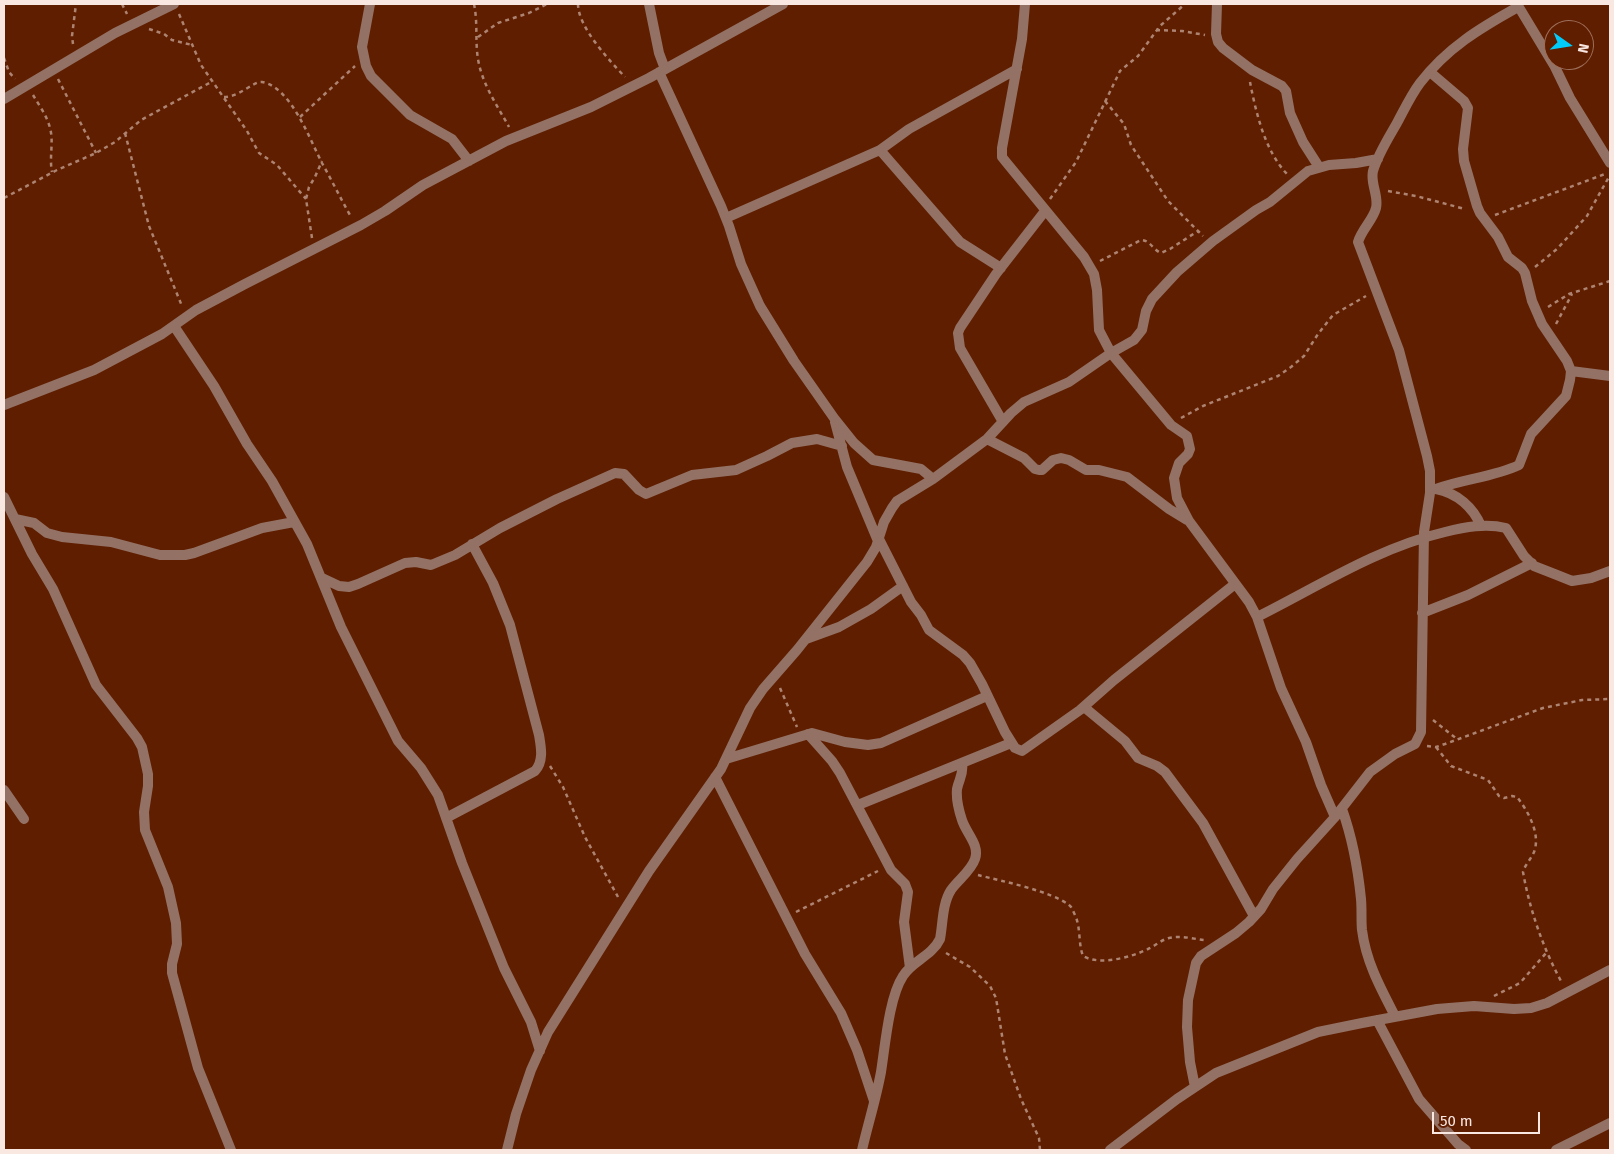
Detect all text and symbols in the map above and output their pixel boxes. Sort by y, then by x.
north arrow [1544,20,1594,70]
text: N [1574,42,1592,55]
scale bar [1434,1102,1542,1134]
text: 50 m [1440,1112,1473,1130]

